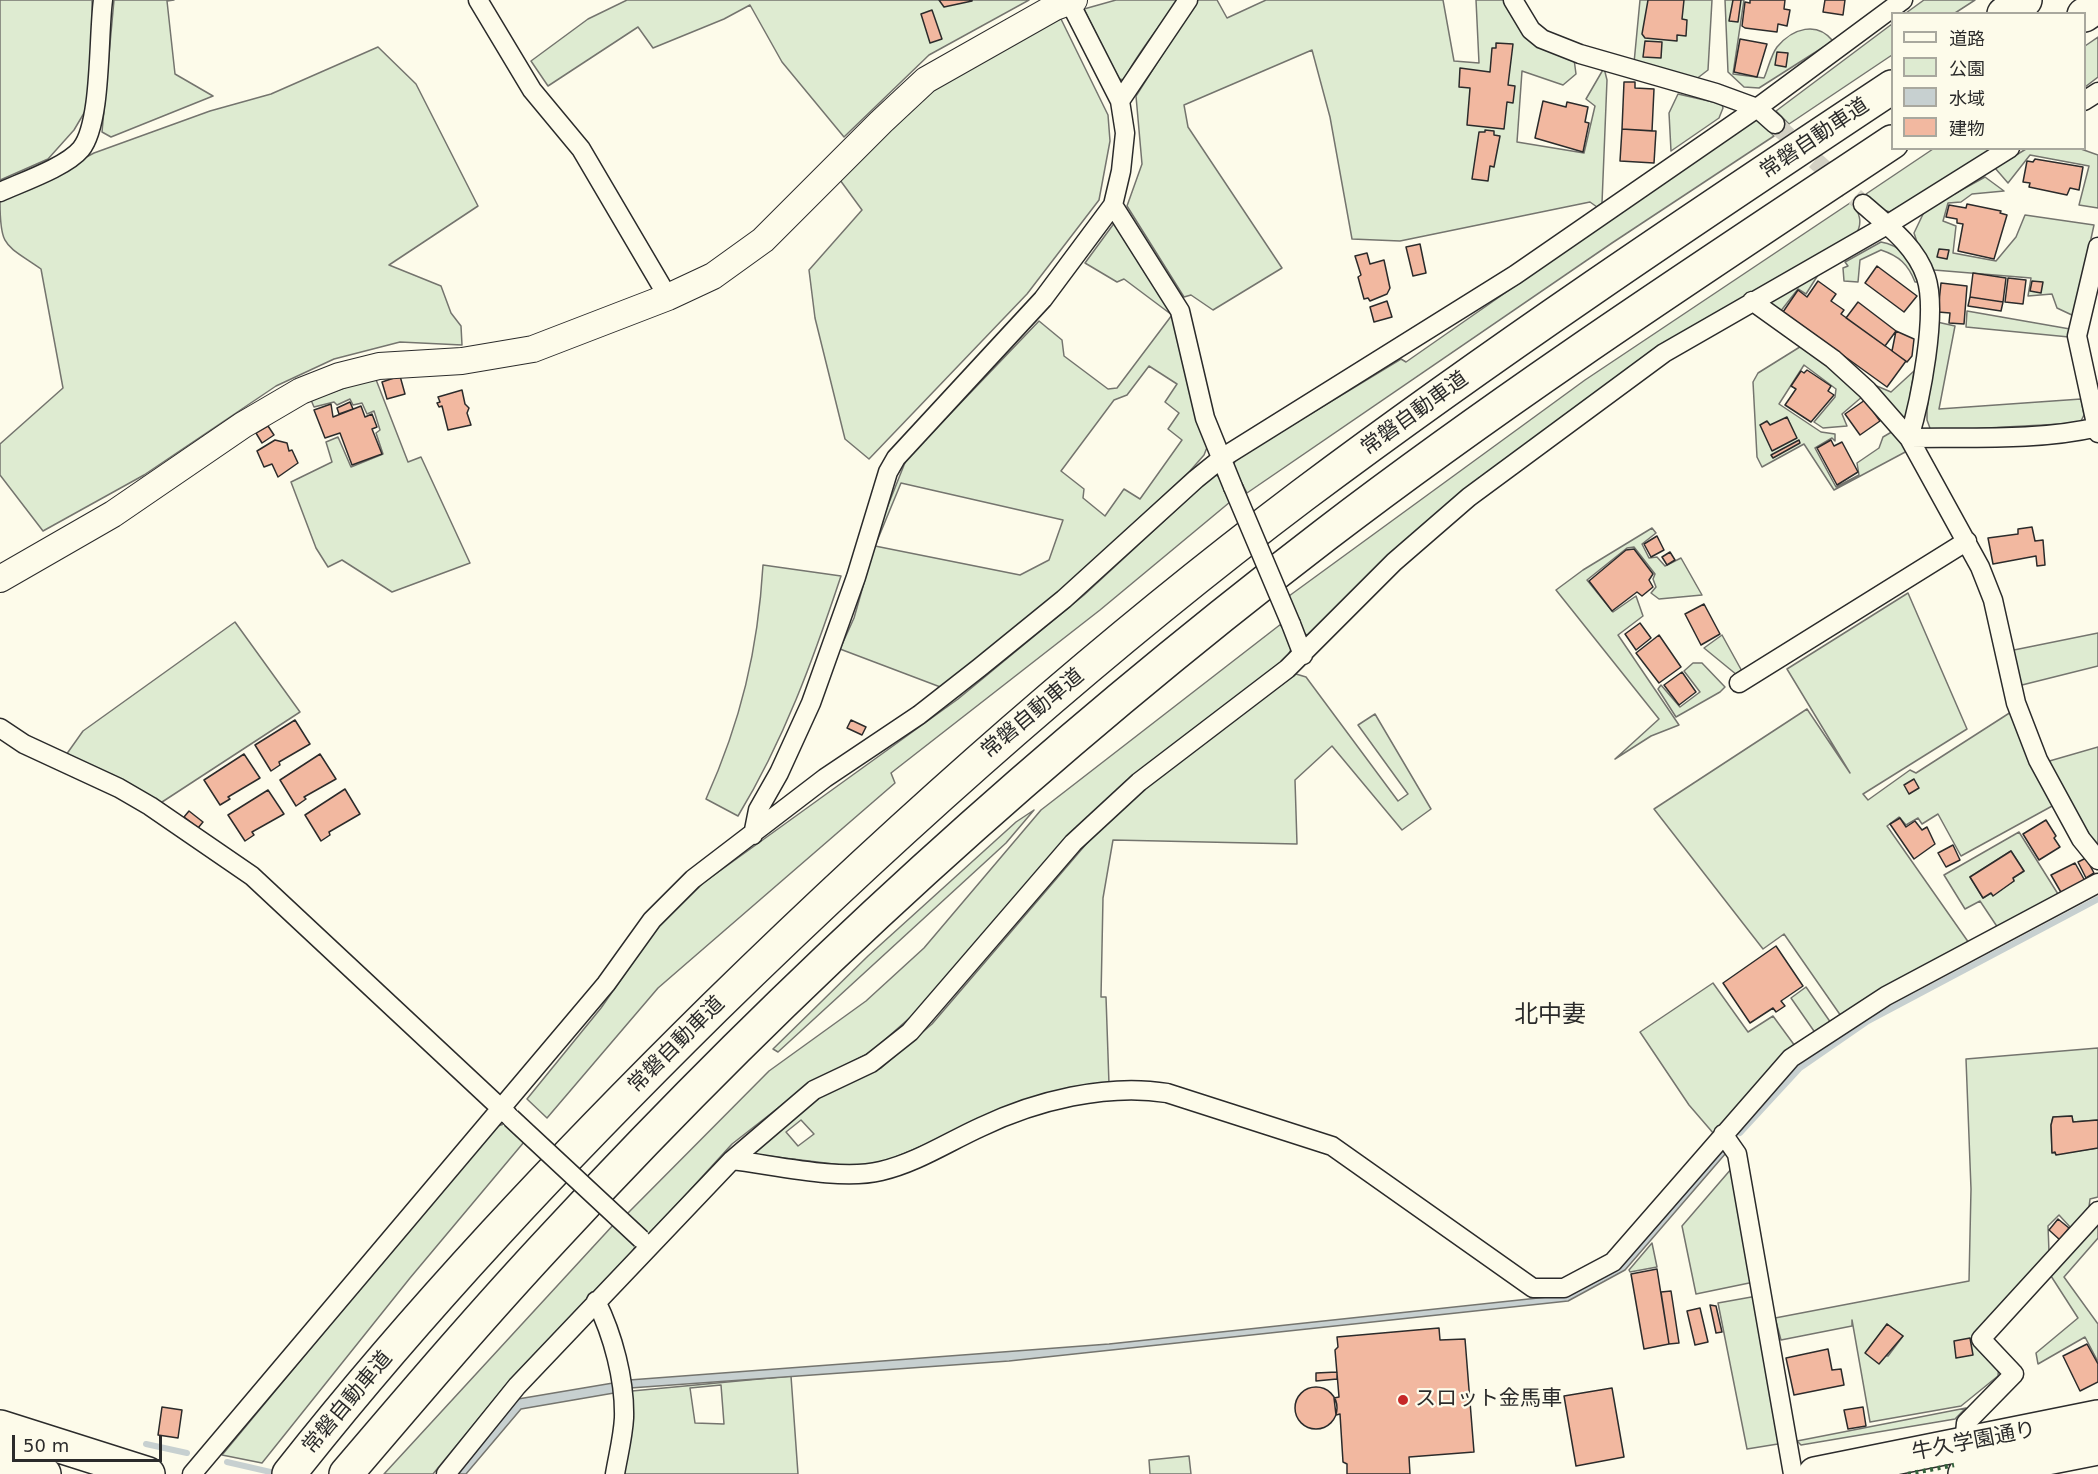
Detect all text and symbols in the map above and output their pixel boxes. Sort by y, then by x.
legend [1891,12,2086,150]
text: 道路 [1949,28,1985,49]
text: 公園 [1949,58,1985,79]
text: 水域 [1949,88,1985,109]
street label: 常磐自動車道 [1756,93,1874,185]
text: 建物 [1949,118,1985,139]
street label: 常磐自動車道 [1357,367,1473,461]
street label: 常磐自動車道 [977,664,1089,764]
street label: 常磐自動車道 [624,992,730,1098]
district label: 北中妻 [1514,1002,1586,1030]
street label: 常磐自動車道 [298,1347,398,1459]
place label: スロット金馬車 [1415,1387,1562,1413]
marker: スロット金馬車 [1396,1393,1410,1407]
street label: 牛久学園通り [1910,1418,2038,1466]
scale bar [15,1423,165,1461]
text: 50 m [23,1435,69,1456]

